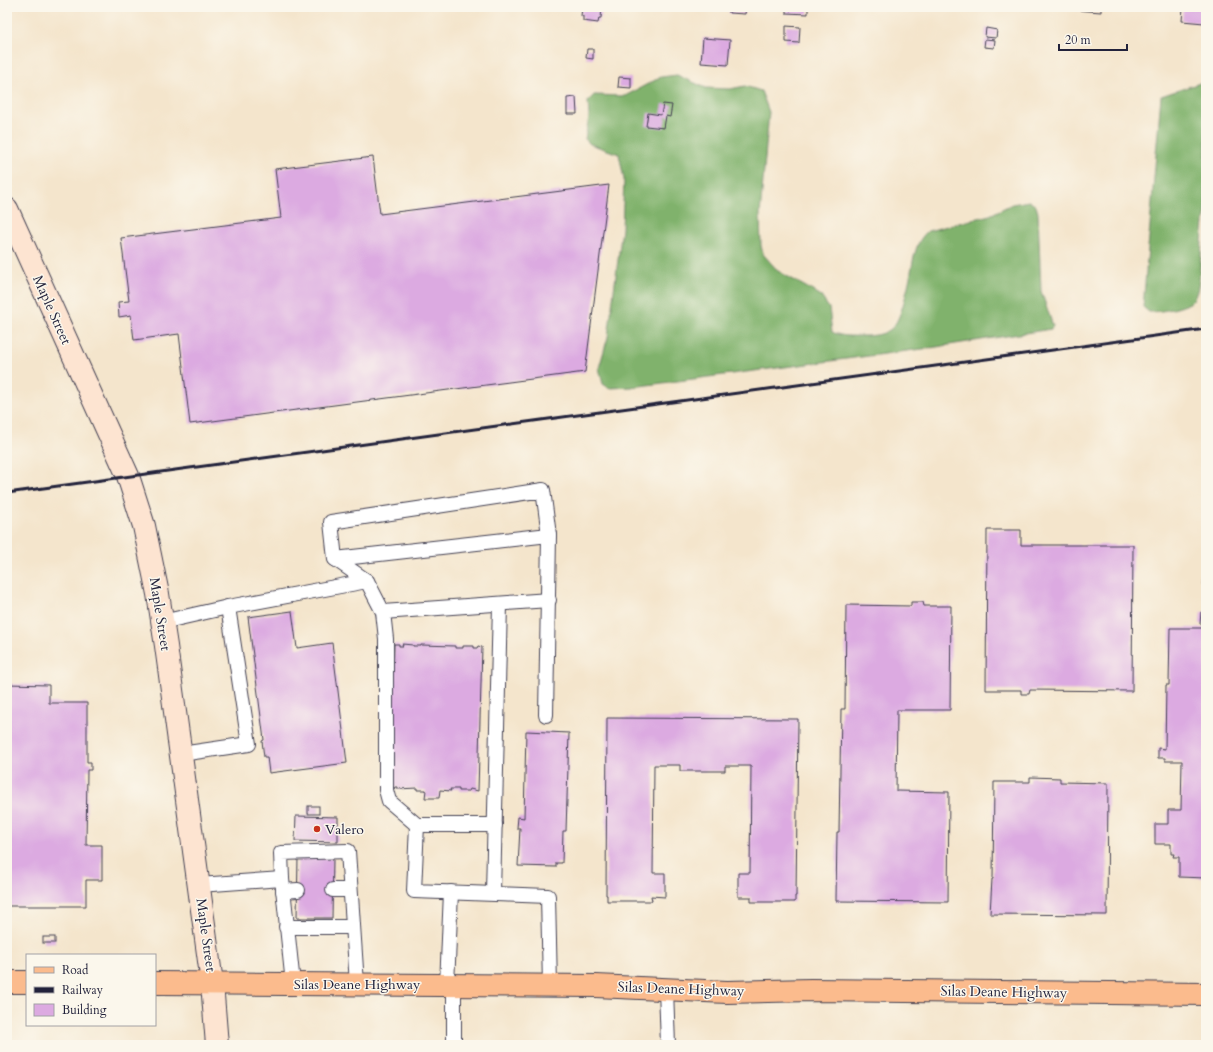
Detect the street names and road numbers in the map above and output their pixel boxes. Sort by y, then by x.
street label: Maple Street [28,272,76,348]
street label: Maple Street [145,576,175,653]
street label: Maple Street [191,897,221,974]
street label: Silas Deane Highway [294,975,421,994]
street label: Silas Deane Highway [617,977,745,1001]
street label: Silas Deane Highway [940,981,1068,1003]

